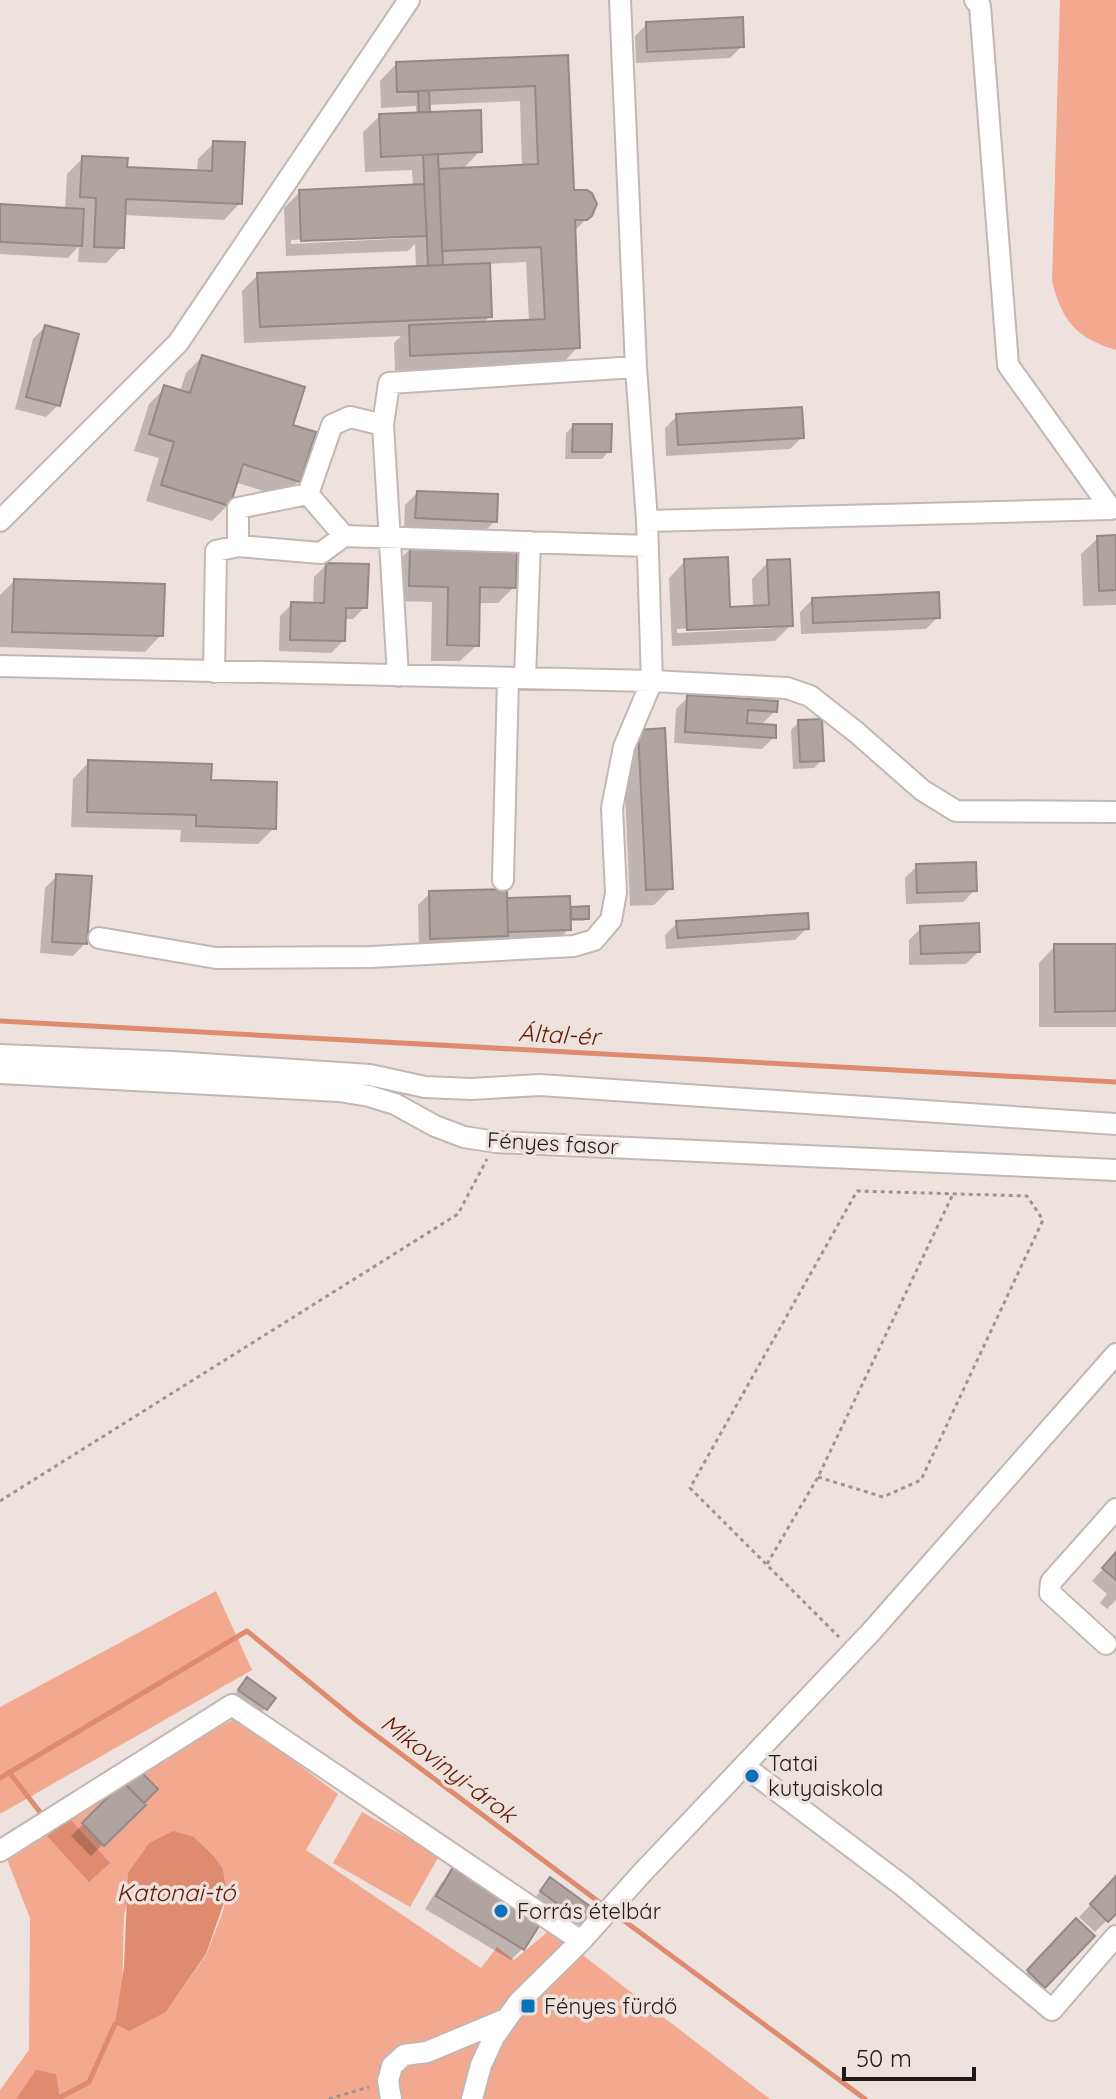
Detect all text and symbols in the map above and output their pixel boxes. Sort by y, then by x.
water label: Által-ér [518,1017,603,1051]
street label: Fényes fasor [487,1126,620,1160]
water label: Mikovinyi-árok [375,1707,524,1830]
place label: Tatai kutyaiskola [768,1749,883,1802]
marker: Tatai kutyaiskola [743,1767,761,1785]
water label: Katonai-tó [117,1877,237,1907]
place label: Forrás ételbár [517,1897,662,1925]
marker: Forrás ételbár [492,1902,510,1920]
place label: Fényes fürdő [544,1992,677,2020]
marker: Fényes fürdő [519,1997,537,2015]
scale bar [844,2031,974,2081]
text: 50 m [856,2043,912,2073]

